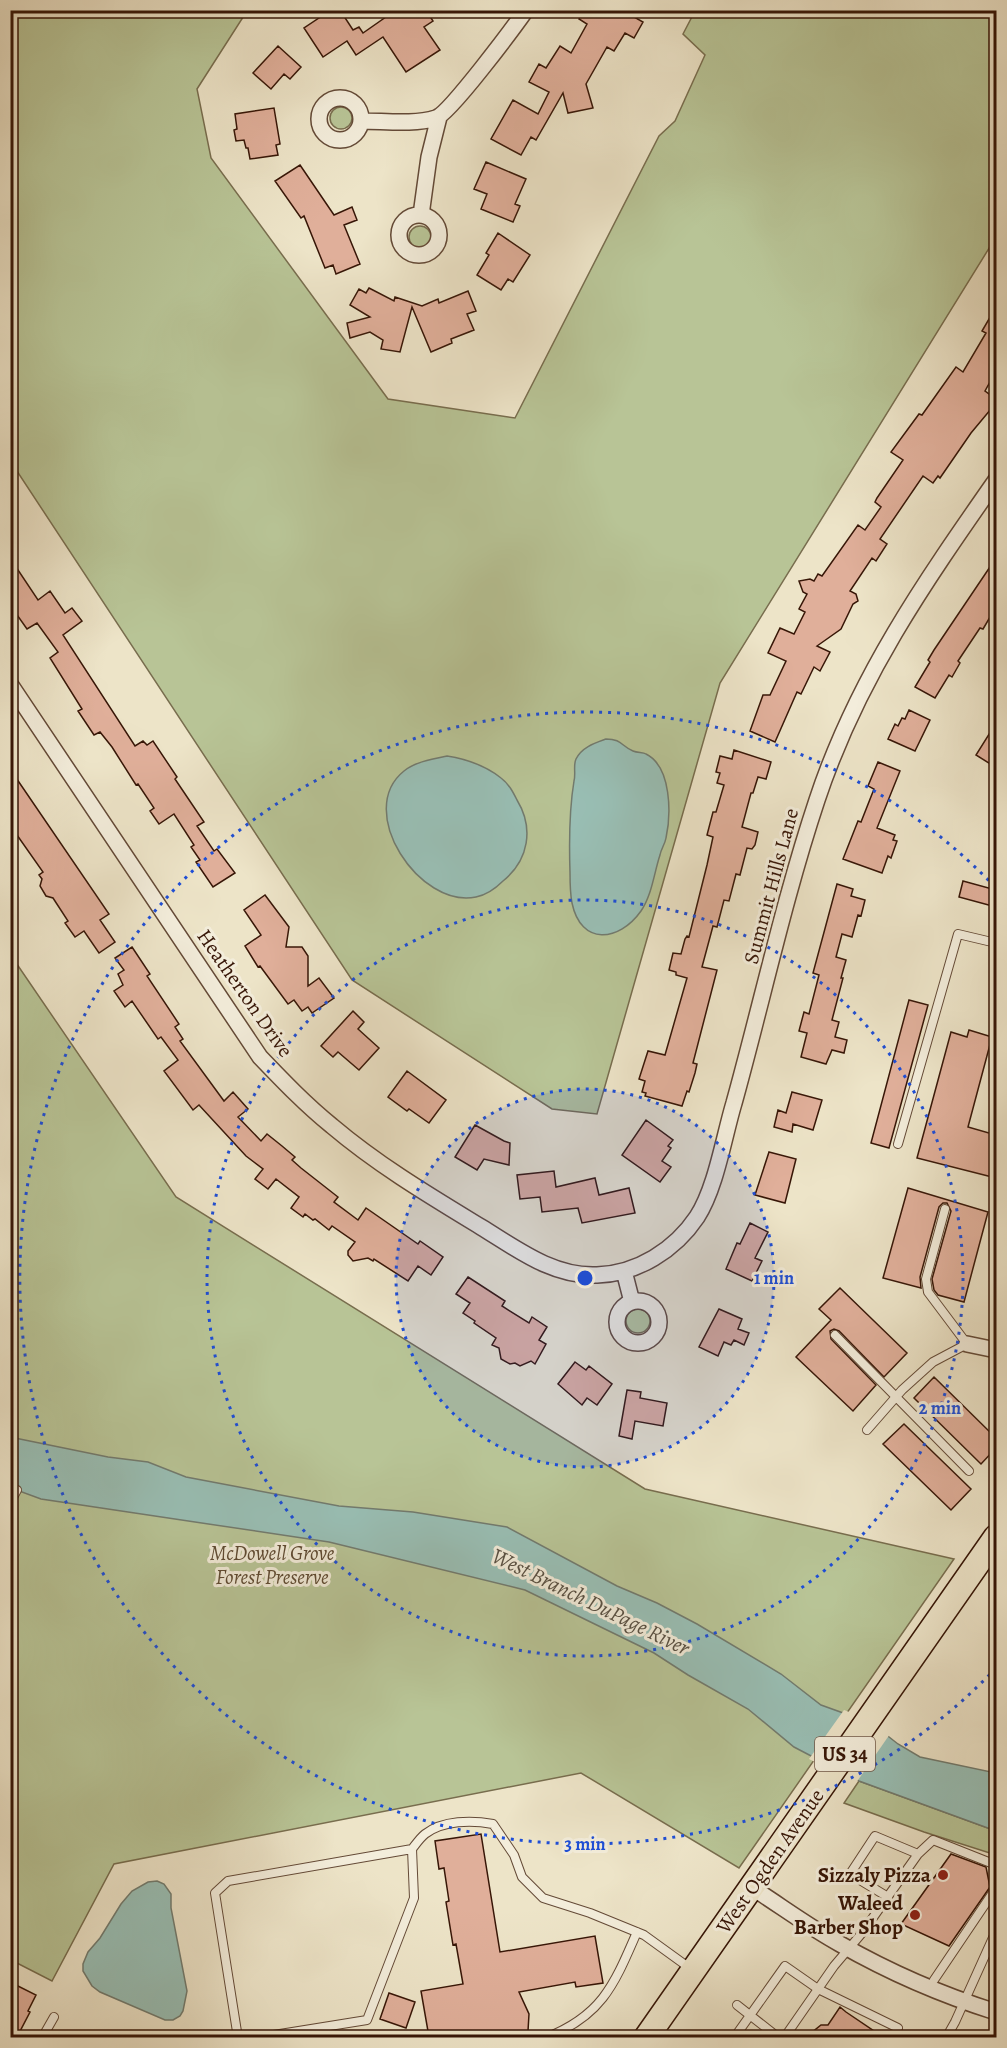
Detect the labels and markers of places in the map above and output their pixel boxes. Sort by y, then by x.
centre of rings [575,1268,595,1288]
place label: Sizzaly Pizza [818,1861,932,1889]
marker: Sizzaly Pizza [936,1868,950,1882]
place label: Waleed Barber Shop [794,1889,904,1941]
marker: Waleed Barber Shop [908,1908,922,1922]

